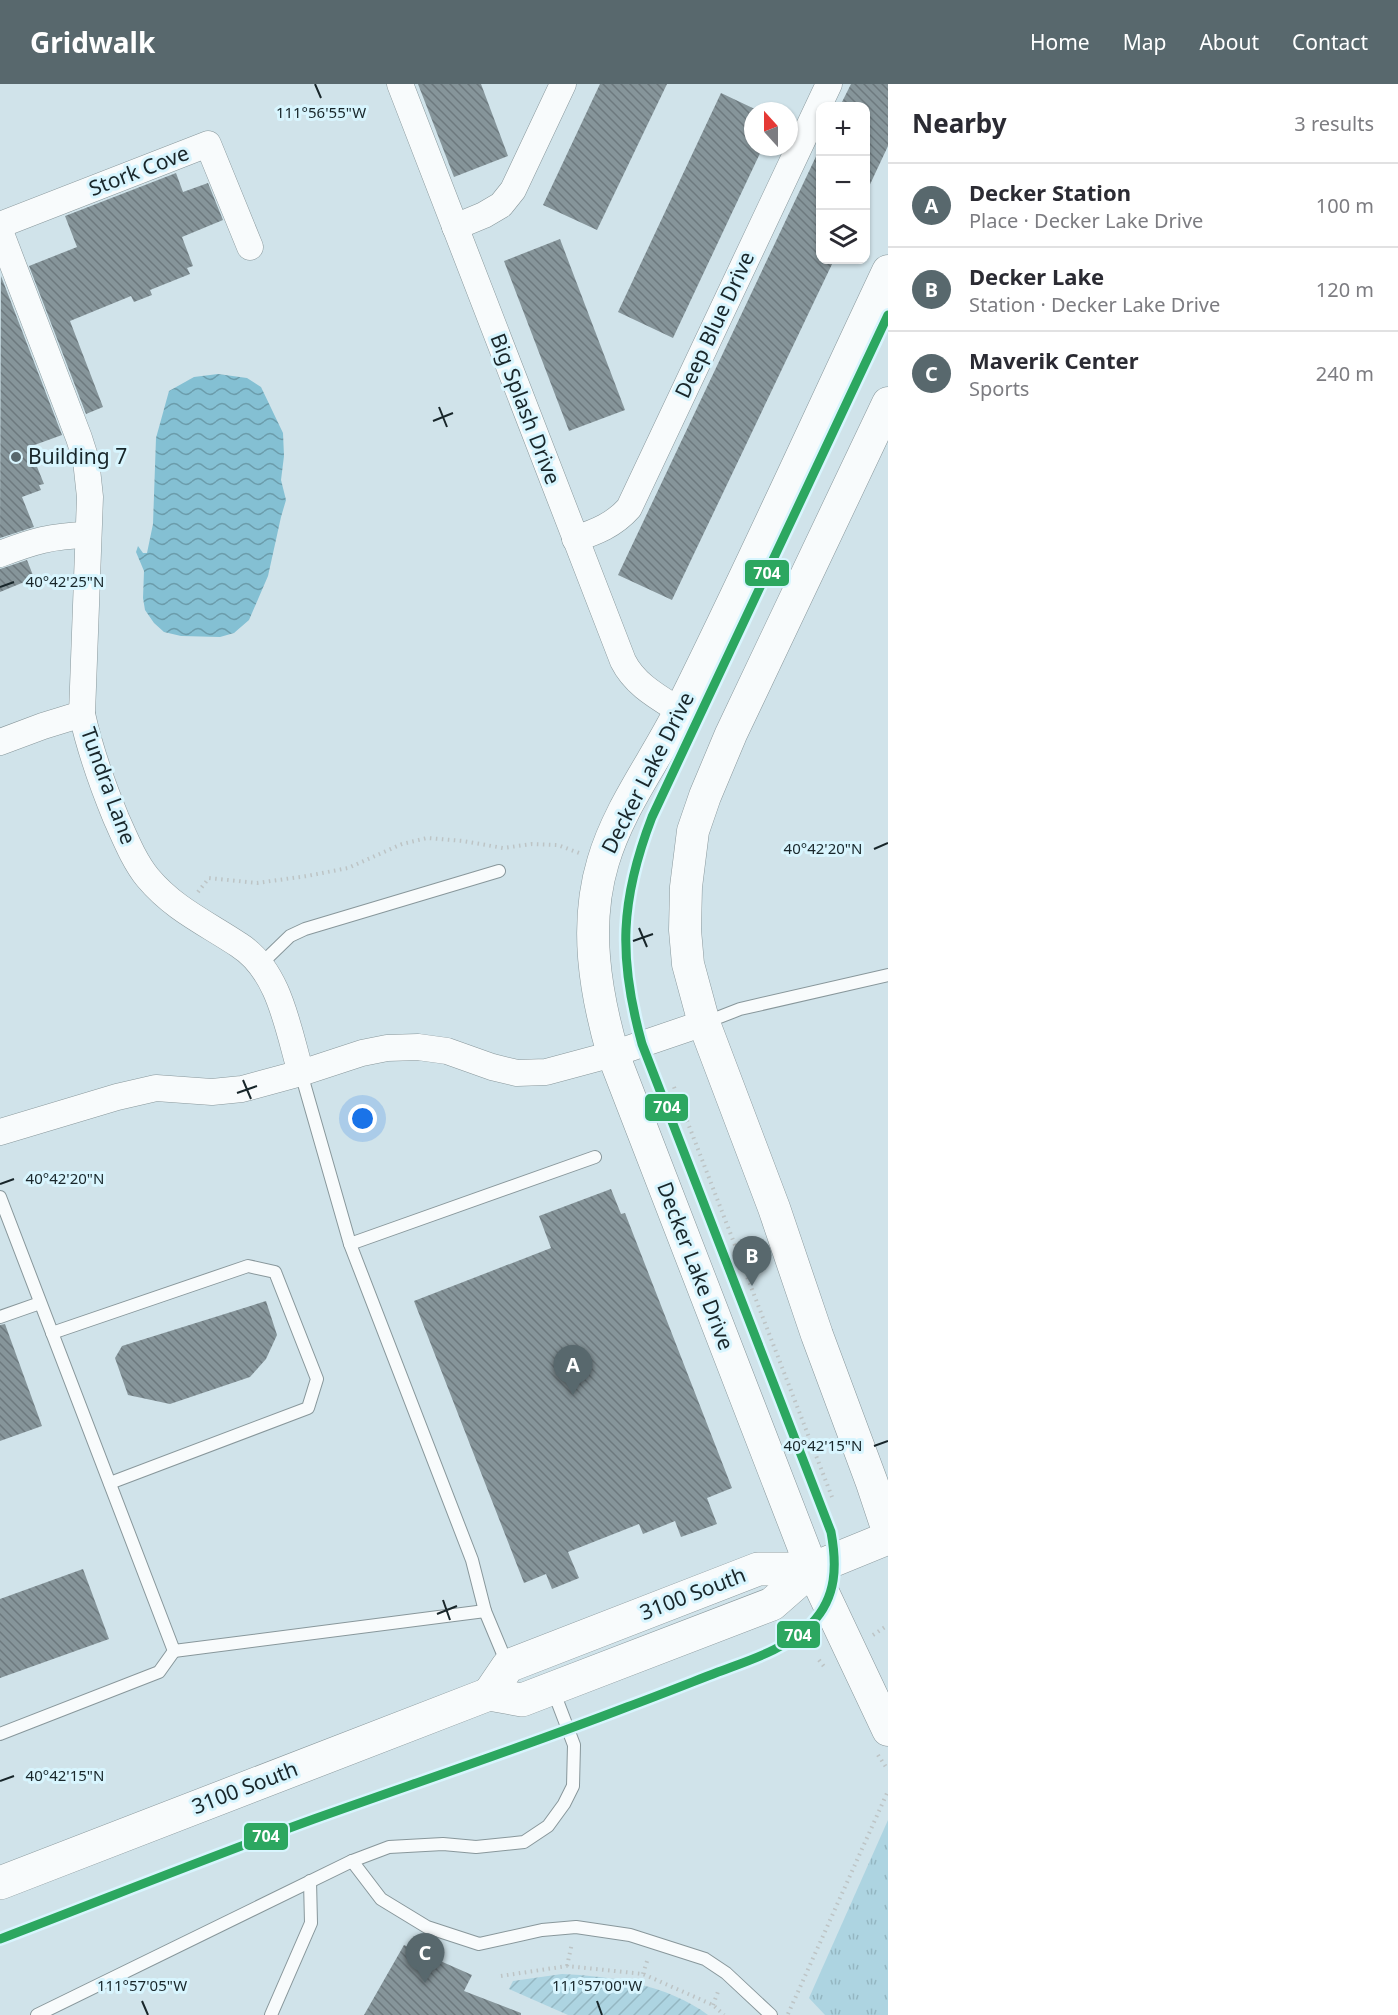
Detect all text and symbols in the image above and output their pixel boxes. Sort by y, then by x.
text: Gridwalk [30,23,155,61]
text: Home [1030,28,1090,56]
text: Map [1123,28,1166,56]
text: About [1199,28,1259,56]
text: Contact [1292,28,1368,56]
text: 111°56'55"W [276,102,366,122]
north arrow [744,102,798,156]
map controls [816,102,870,264]
button: + [816,102,870,156]
text: Nearby [912,105,1007,141]
text: 3 results [1294,110,1374,137]
street label: Stork Cove [85,138,193,202]
button: − [816,156,870,210]
text: Decker Station [969,177,1131,207]
text: A [925,192,938,219]
text: 100 m [1316,192,1374,219]
text: Place · Decker Lake Drive [969,207,1203,234]
button: layers [816,210,870,264]
street label: Deep Blue Drive [668,247,760,402]
text: Decker Lake [969,261,1104,291]
text: B [925,276,938,303]
text: 120 m [1316,276,1374,303]
text: Station · Decker Lake Drive [969,291,1220,318]
street label: Big Splash Drive [484,329,568,488]
text: Maverik Center [969,345,1138,375]
text: C [925,360,938,387]
text: 240 m [1316,360,1374,387]
text: Sports [969,375,1029,402]
place label: Building 7 [28,442,127,470]
marker: Building 7 [9,450,23,464]
line badge: 704 [744,559,790,587]
text: 704 [753,562,781,584]
text: 40°42'25"N [26,571,104,591]
street label: Decker Lake Drive [594,687,700,858]
street label: Tundra Lane [75,723,143,848]
text: 40°42'20"N [784,838,862,858]
line badge: 704 [644,1093,689,1122]
text: 704 [653,1096,681,1118]
your location [348,1104,377,1133]
text: 40°42'20"N [26,1168,104,1188]
street label: Decker Lake Drive [651,1178,741,1354]
pin: B [732,1236,771,1286]
pin: A [554,1346,592,1395]
text: 40°42'15"N [784,1435,862,1455]
street label: 3100 South [636,1560,750,1626]
line badge: 704 [776,1620,821,1649]
text: 704 [784,1624,812,1646]
street label: 3100 South [188,1754,302,1820]
text: 40°42'15"N [26,1765,104,1785]
line badge: 704 [243,1822,289,1851]
text: 704 [252,1825,280,1847]
pin: C [406,1934,444,1983]
text: 111°57'05"W [97,1975,187,1995]
text: 111°57'00"W [552,1975,642,1995]

